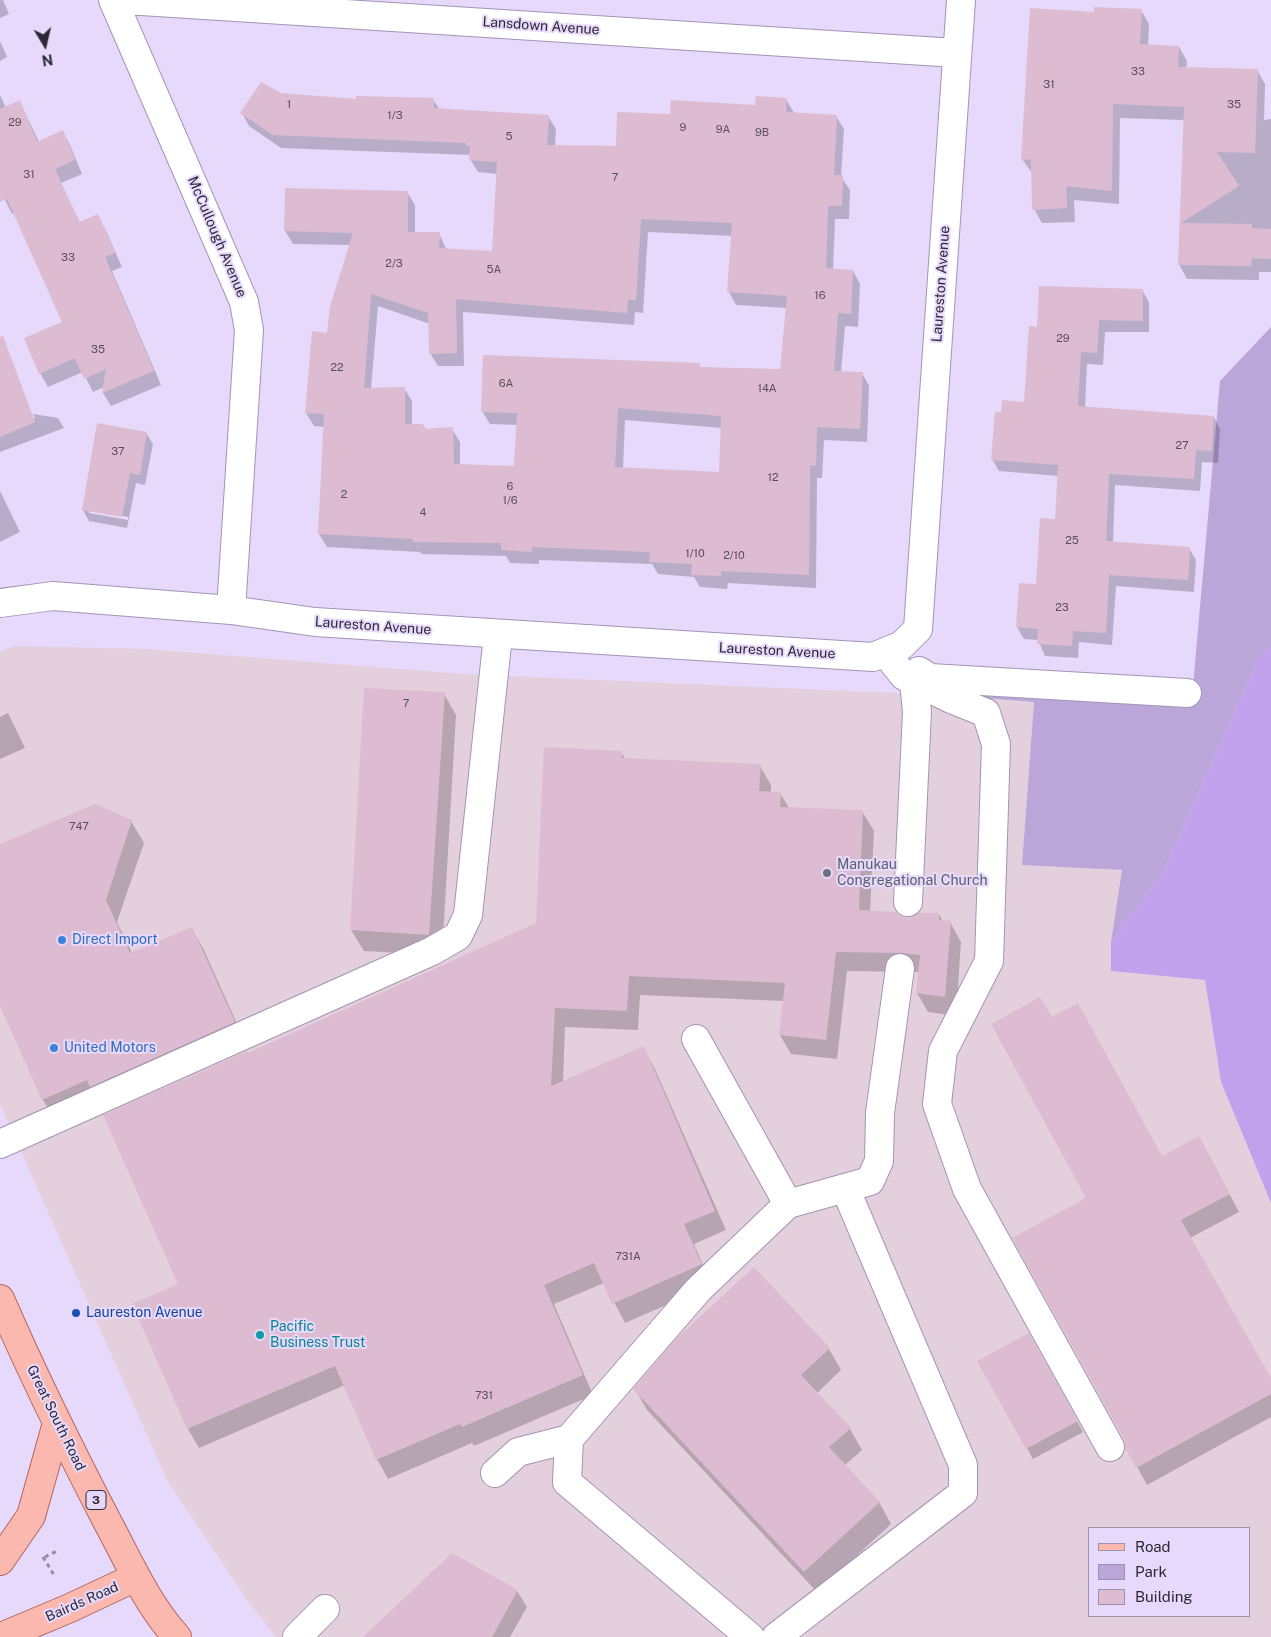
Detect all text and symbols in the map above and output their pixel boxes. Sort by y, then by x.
street label: Lansdown Avenue [482,14,600,38]
north arrow [20,20,70,70]
text: N [41,51,54,69]
house number: 33 [1131,65,1145,79]
house number: 31 [1043,78,1055,92]
house number: 1 [287,98,291,112]
house number: 35 [1227,98,1241,112]
house number: 1/3 [387,109,403,123]
house number: 29 [8,116,22,130]
house number: 9 [680,121,686,135]
house number: 9A [716,123,730,137]
house number: 9B [755,126,769,140]
house number: 5 [505,130,513,144]
house number: 31 [23,168,35,182]
house number: 7 [612,171,618,185]
street label: McCullough Avenue [184,174,250,300]
street label: Laureston Avenue [929,225,953,343]
house number: 33 [61,251,75,265]
house number: 2/3 [385,257,403,271]
house number: 5A [487,263,501,277]
house number: 16 [814,289,826,303]
house number: 29 [1056,332,1070,346]
house number: 35 [91,343,105,357]
house number: 22 [330,361,344,375]
house number: 6A [499,377,513,391]
house number: 14A [757,382,777,396]
house number: 27 [1175,439,1189,453]
house number: 37 [111,445,125,459]
house number: 12 [767,471,779,485]
house number: 6 [507,480,513,494]
house number: 2 [341,488,347,502]
house number: 1/6 [502,494,518,508]
house number: 4 [420,506,426,520]
house number: 25 [1065,534,1079,548]
house number: 1/10 [685,547,705,561]
house number: 2/10 [723,549,745,563]
house number: 23 [1055,601,1069,615]
street label: Laureston Avenue [314,614,432,638]
street label: Laureston Avenue [718,640,836,662]
house number: 7 [403,697,409,711]
house number: 747 [69,820,89,834]
place label: Manukau Congregational Church [837,857,988,890]
marker: Manukau Congregational Church [821,867,833,879]
place label: Direct Import [72,932,158,948]
marker: Direct Import [56,934,68,946]
place label: United Motors [64,1040,156,1056]
marker: United Motors [48,1042,60,1054]
house number: 731A [615,1250,641,1264]
place label: Laureston Avenue [86,1305,203,1321]
marker: Laureston Avenue [70,1307,82,1319]
place label: Pacific Business Trust [270,1319,365,1351]
marker: Pacific Business Trust [254,1329,266,1341]
street label: Great South Road [23,1363,89,1473]
house number: 731 [475,1389,493,1403]
road number: 3 [86,1490,106,1510]
legend [1088,1527,1251,1617]
text: Road [1135,1538,1171,1555]
text: Park [1135,1563,1167,1580]
street label: Bairds Road [43,1578,121,1626]
text: Building [1135,1588,1193,1605]

